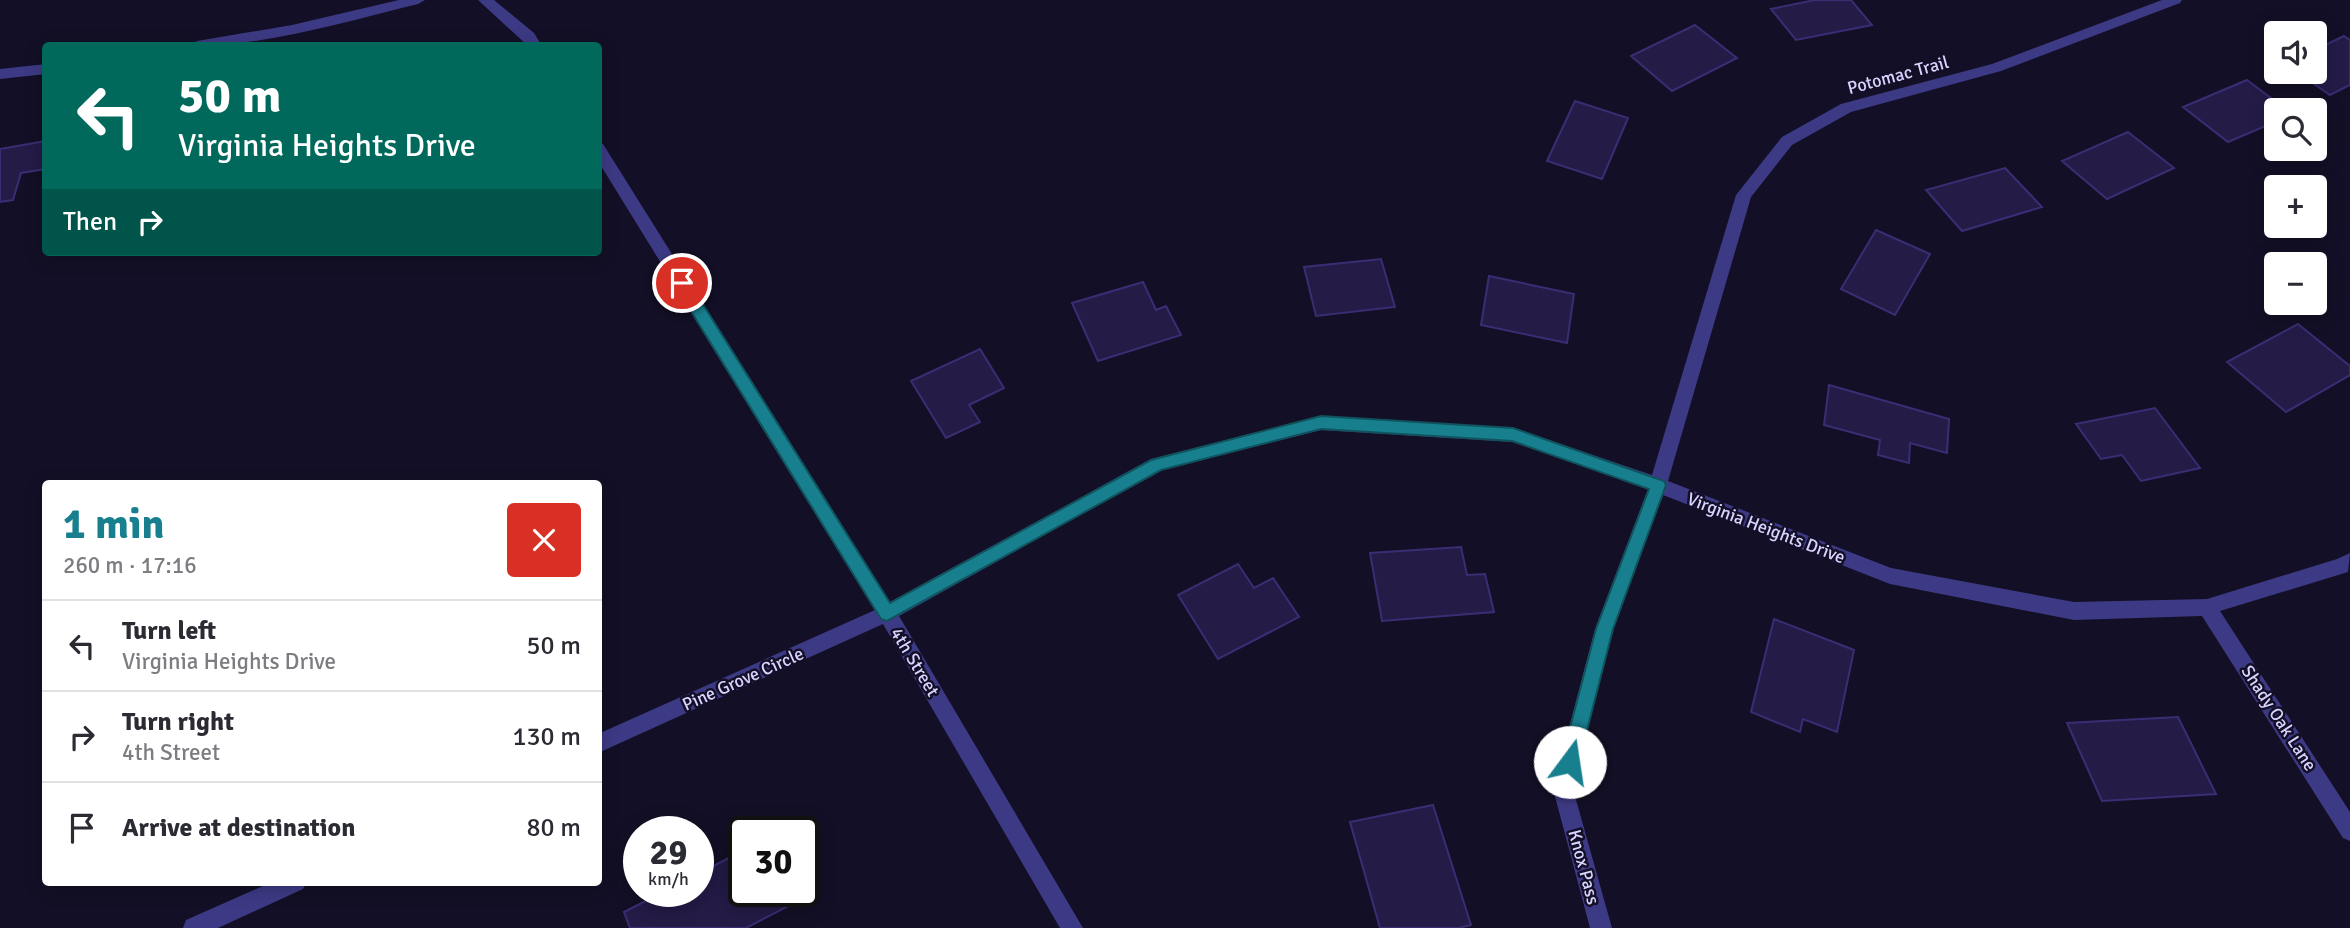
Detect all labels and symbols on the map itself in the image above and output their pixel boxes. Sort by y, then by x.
street label: Potomac Trail [1845,51,1951,99]
pin [652,253,712,313]
street label: Virginia Heights Drive [1684,488,1848,568]
street label: 4th Street [886,623,944,701]
street label: Pine Grove Circle [679,642,807,716]
street label: Shady Oak Lane [2237,661,2321,775]
position arrow [1533,725,1607,799]
speed limit sign: 30 [728,816,819,907]
street label: Knox Pass [1563,827,1605,907]

